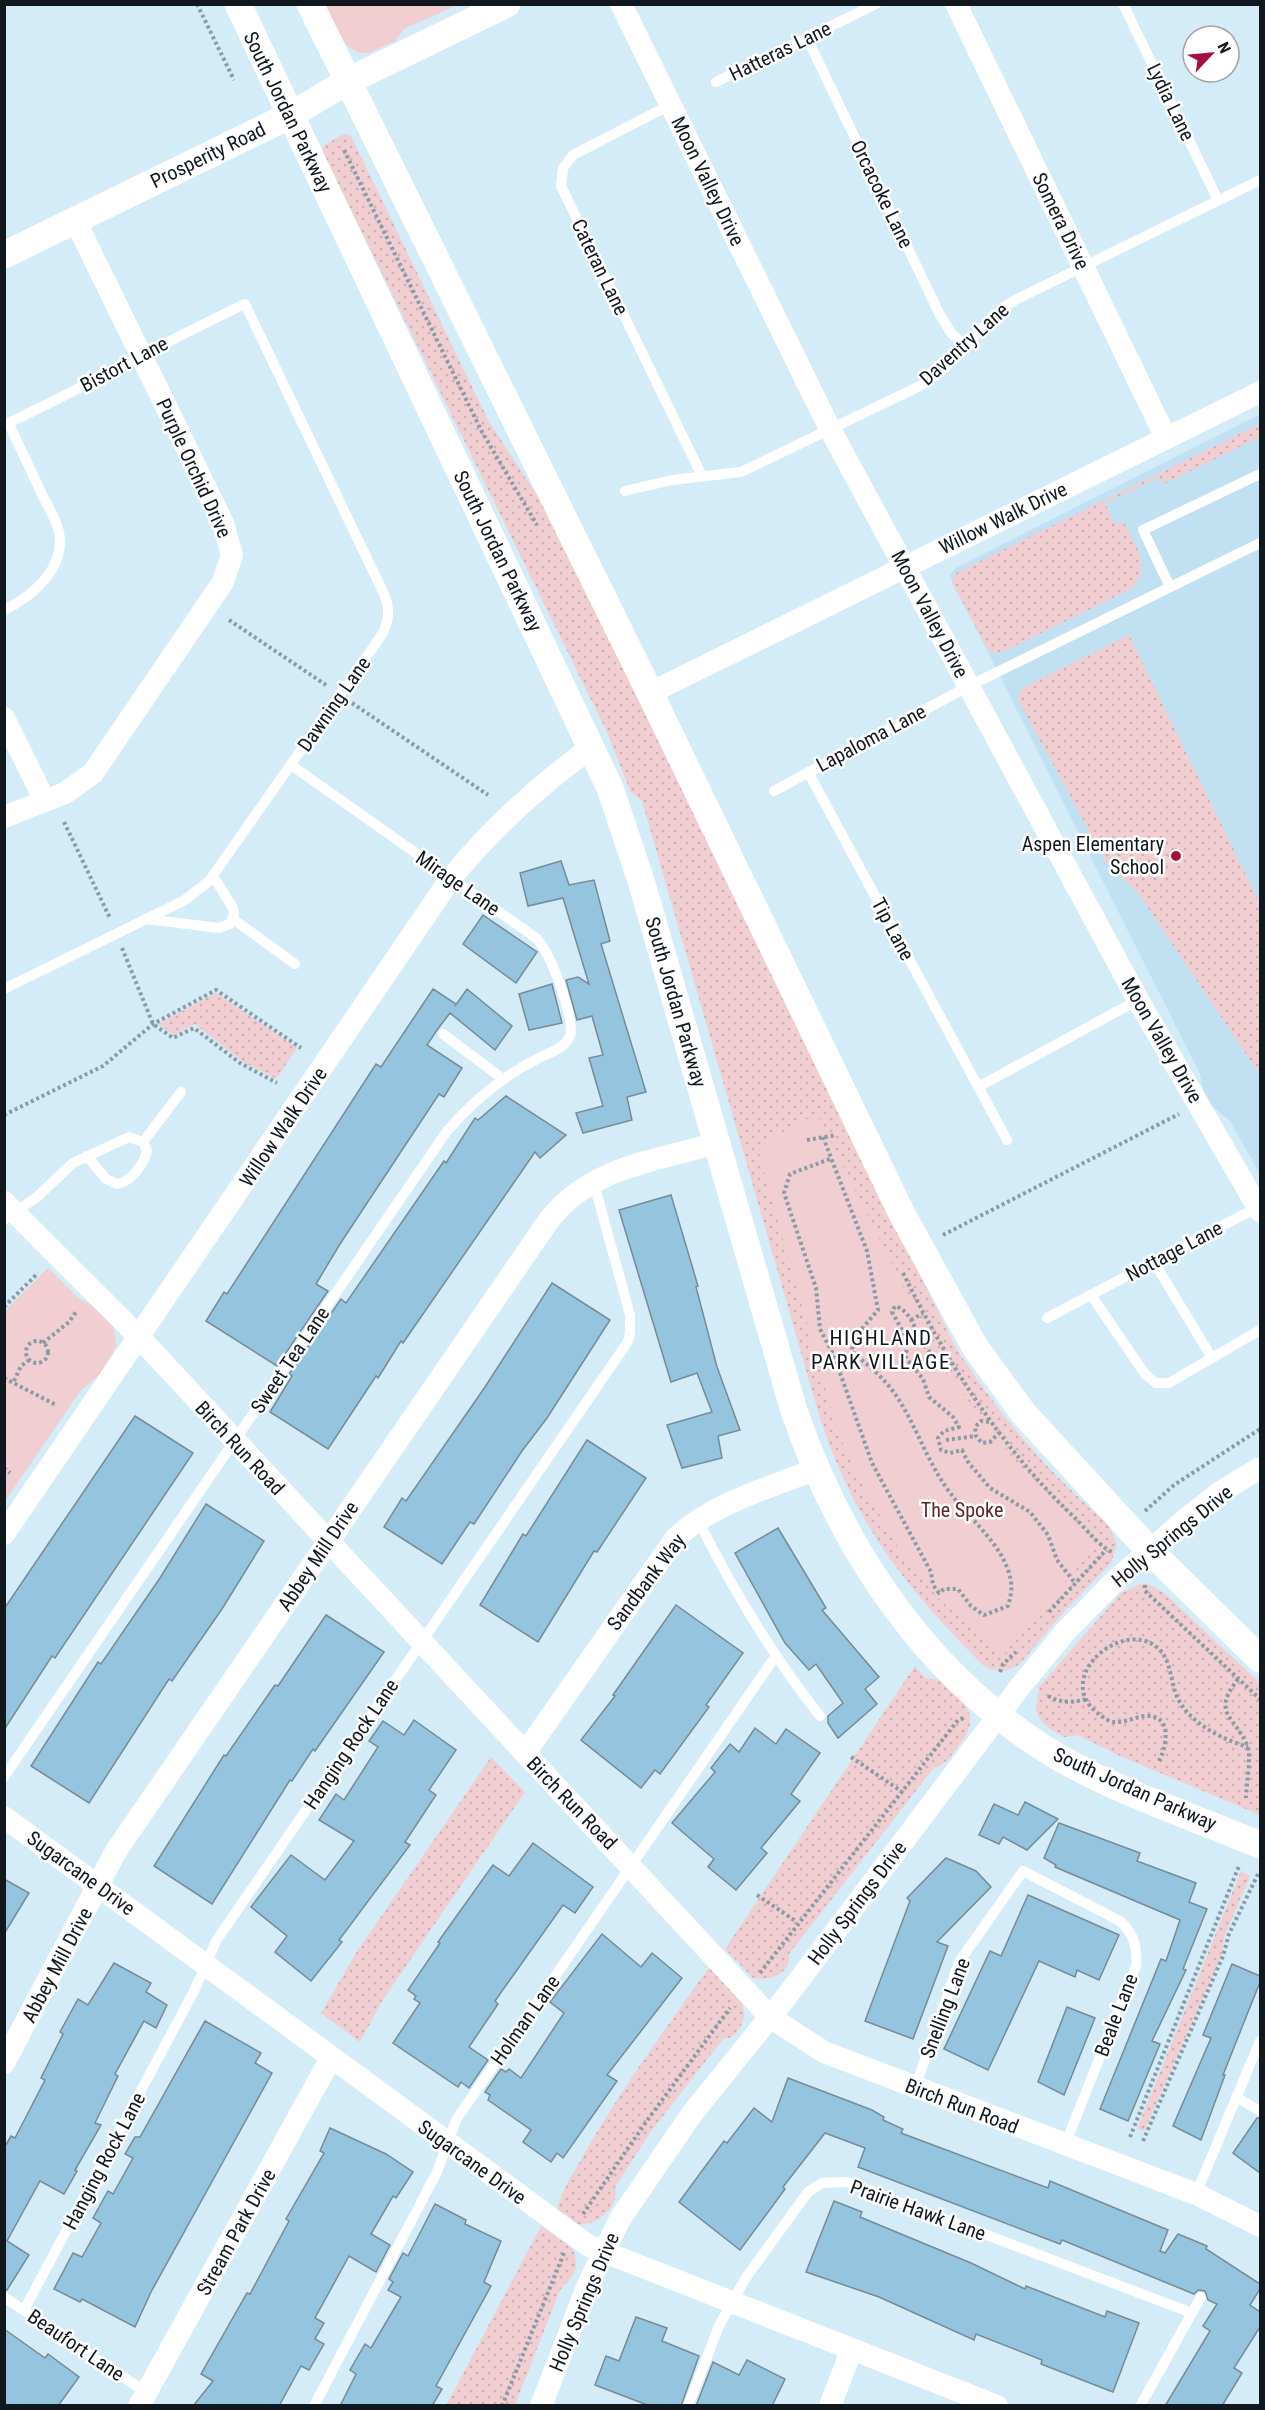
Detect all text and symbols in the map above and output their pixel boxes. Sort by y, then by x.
street label: Hatteras Lane [725,16,835,86]
north arrow [1181,24,1241,84]
street label: South Jordan Parkway [239,28,337,196]
text: N [1213,39,1235,56]
street label: Lydia Lane [1142,59,1200,145]
street label: Moon Valley Drive [666,112,750,250]
street label: Prosperity Road [147,117,269,193]
street label: Orcacoke Lane [846,136,918,252]
street label: Somera Drive [1027,169,1095,273]
street label: Cateran Lane [566,215,634,319]
street label: Daventry Lane [914,298,1014,390]
street label: Bistort Lane [76,331,172,397]
street label: Purple Orchid Drive [151,394,237,542]
street label: South Jordan Parkway [449,467,547,635]
street label: Willow Walk Drive [935,477,1071,559]
street label: Moon Valley Drive [886,546,974,682]
street label: Dawning Lane [292,652,376,756]
street label: Lapaloma Lane [812,699,930,777]
place label: Aspen Elementary School [1022,832,1164,879]
street label: Mirage Lane [411,845,505,921]
marker: Aspen Elementary School [1169,849,1183,863]
street label: Tip Lane [867,894,919,964]
street label: South Jordan Parkway [640,914,712,1090]
street label: Moon Valley Drive [1116,973,1208,1107]
street label: Willow Walk Drive [234,1063,332,1191]
street label: Nottage Lane [1122,1216,1226,1286]
street label: Sweet Tea Lane [246,1302,334,1418]
district label: HIGHLAND PARK VILLAGE [811,1326,951,1374]
street label: Birch Run Road [190,1396,290,1500]
street label: Holly Springs Drive [1107,1480,1237,1592]
street label: Abbey Mill Drive [273,1497,363,1615]
park label: The Spoke [921,1498,1003,1522]
street label: Sandbank Way [602,1529,690,1635]
street label: Hanging Rock Lane [299,1674,403,1814]
street label: South Jordan Parkway [1050,1742,1220,1836]
street label: Birch Run Road [522,1752,622,1854]
street label: Sugarcane Drive [22,1826,140,1920]
street label: Holly Springs Drive [803,1836,911,1970]
street label: Abbey Mill Drive [17,1903,97,2027]
street label: Snelling Lane [915,1954,975,2062]
street label: Holman Lane [485,1970,565,2070]
street label: Beale Lane [1089,1970,1143,2060]
street label: Birch Run Road [902,2073,1022,2139]
street label: Hanging Rock Lane [58,2088,150,2234]
street label: Sugarcane Drive [413,2115,531,2209]
street label: Stream Park Drive [191,2165,281,2299]
street label: Prairie Hawk Lane [847,2174,989,2246]
street label: Holly Springs Drive [544,2229,624,2375]
street label: Beaufort Lane [23,2304,129,2386]

